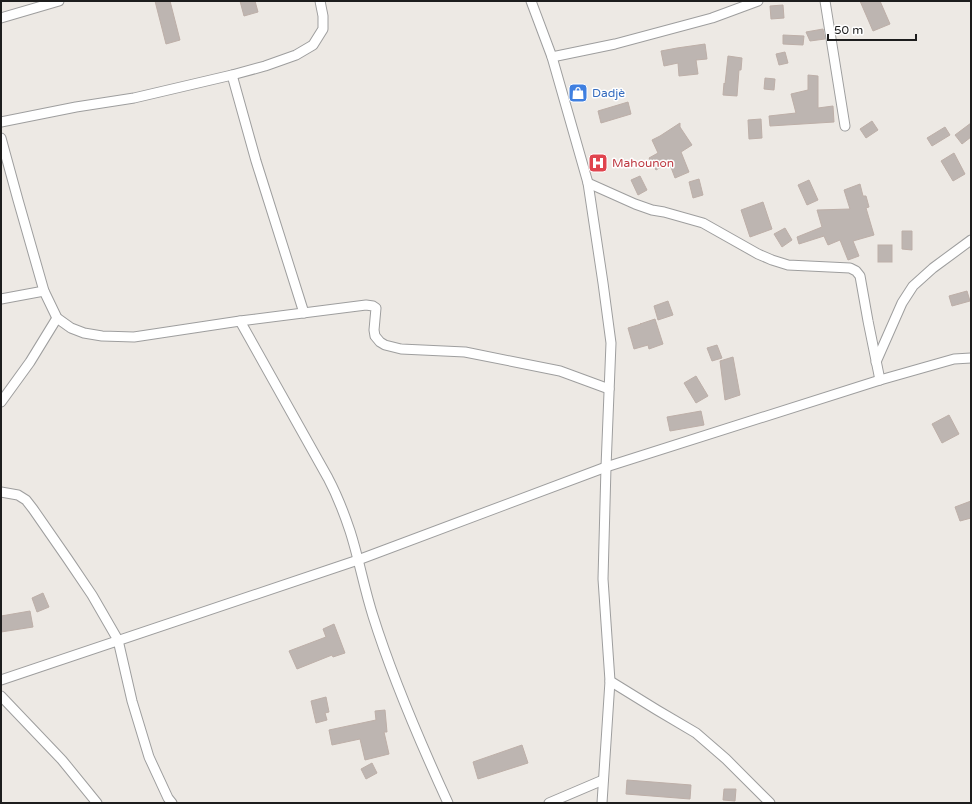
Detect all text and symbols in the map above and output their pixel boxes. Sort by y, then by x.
scale bar [828,16,916,42]
text: 50 m [834,23,863,37]
shop icon: Dadjè [567,82,589,104]
place label: Dadjè [592,86,625,100]
hospital icon: Mahounon [587,152,609,174]
place label: Mahounon [612,156,674,170]

